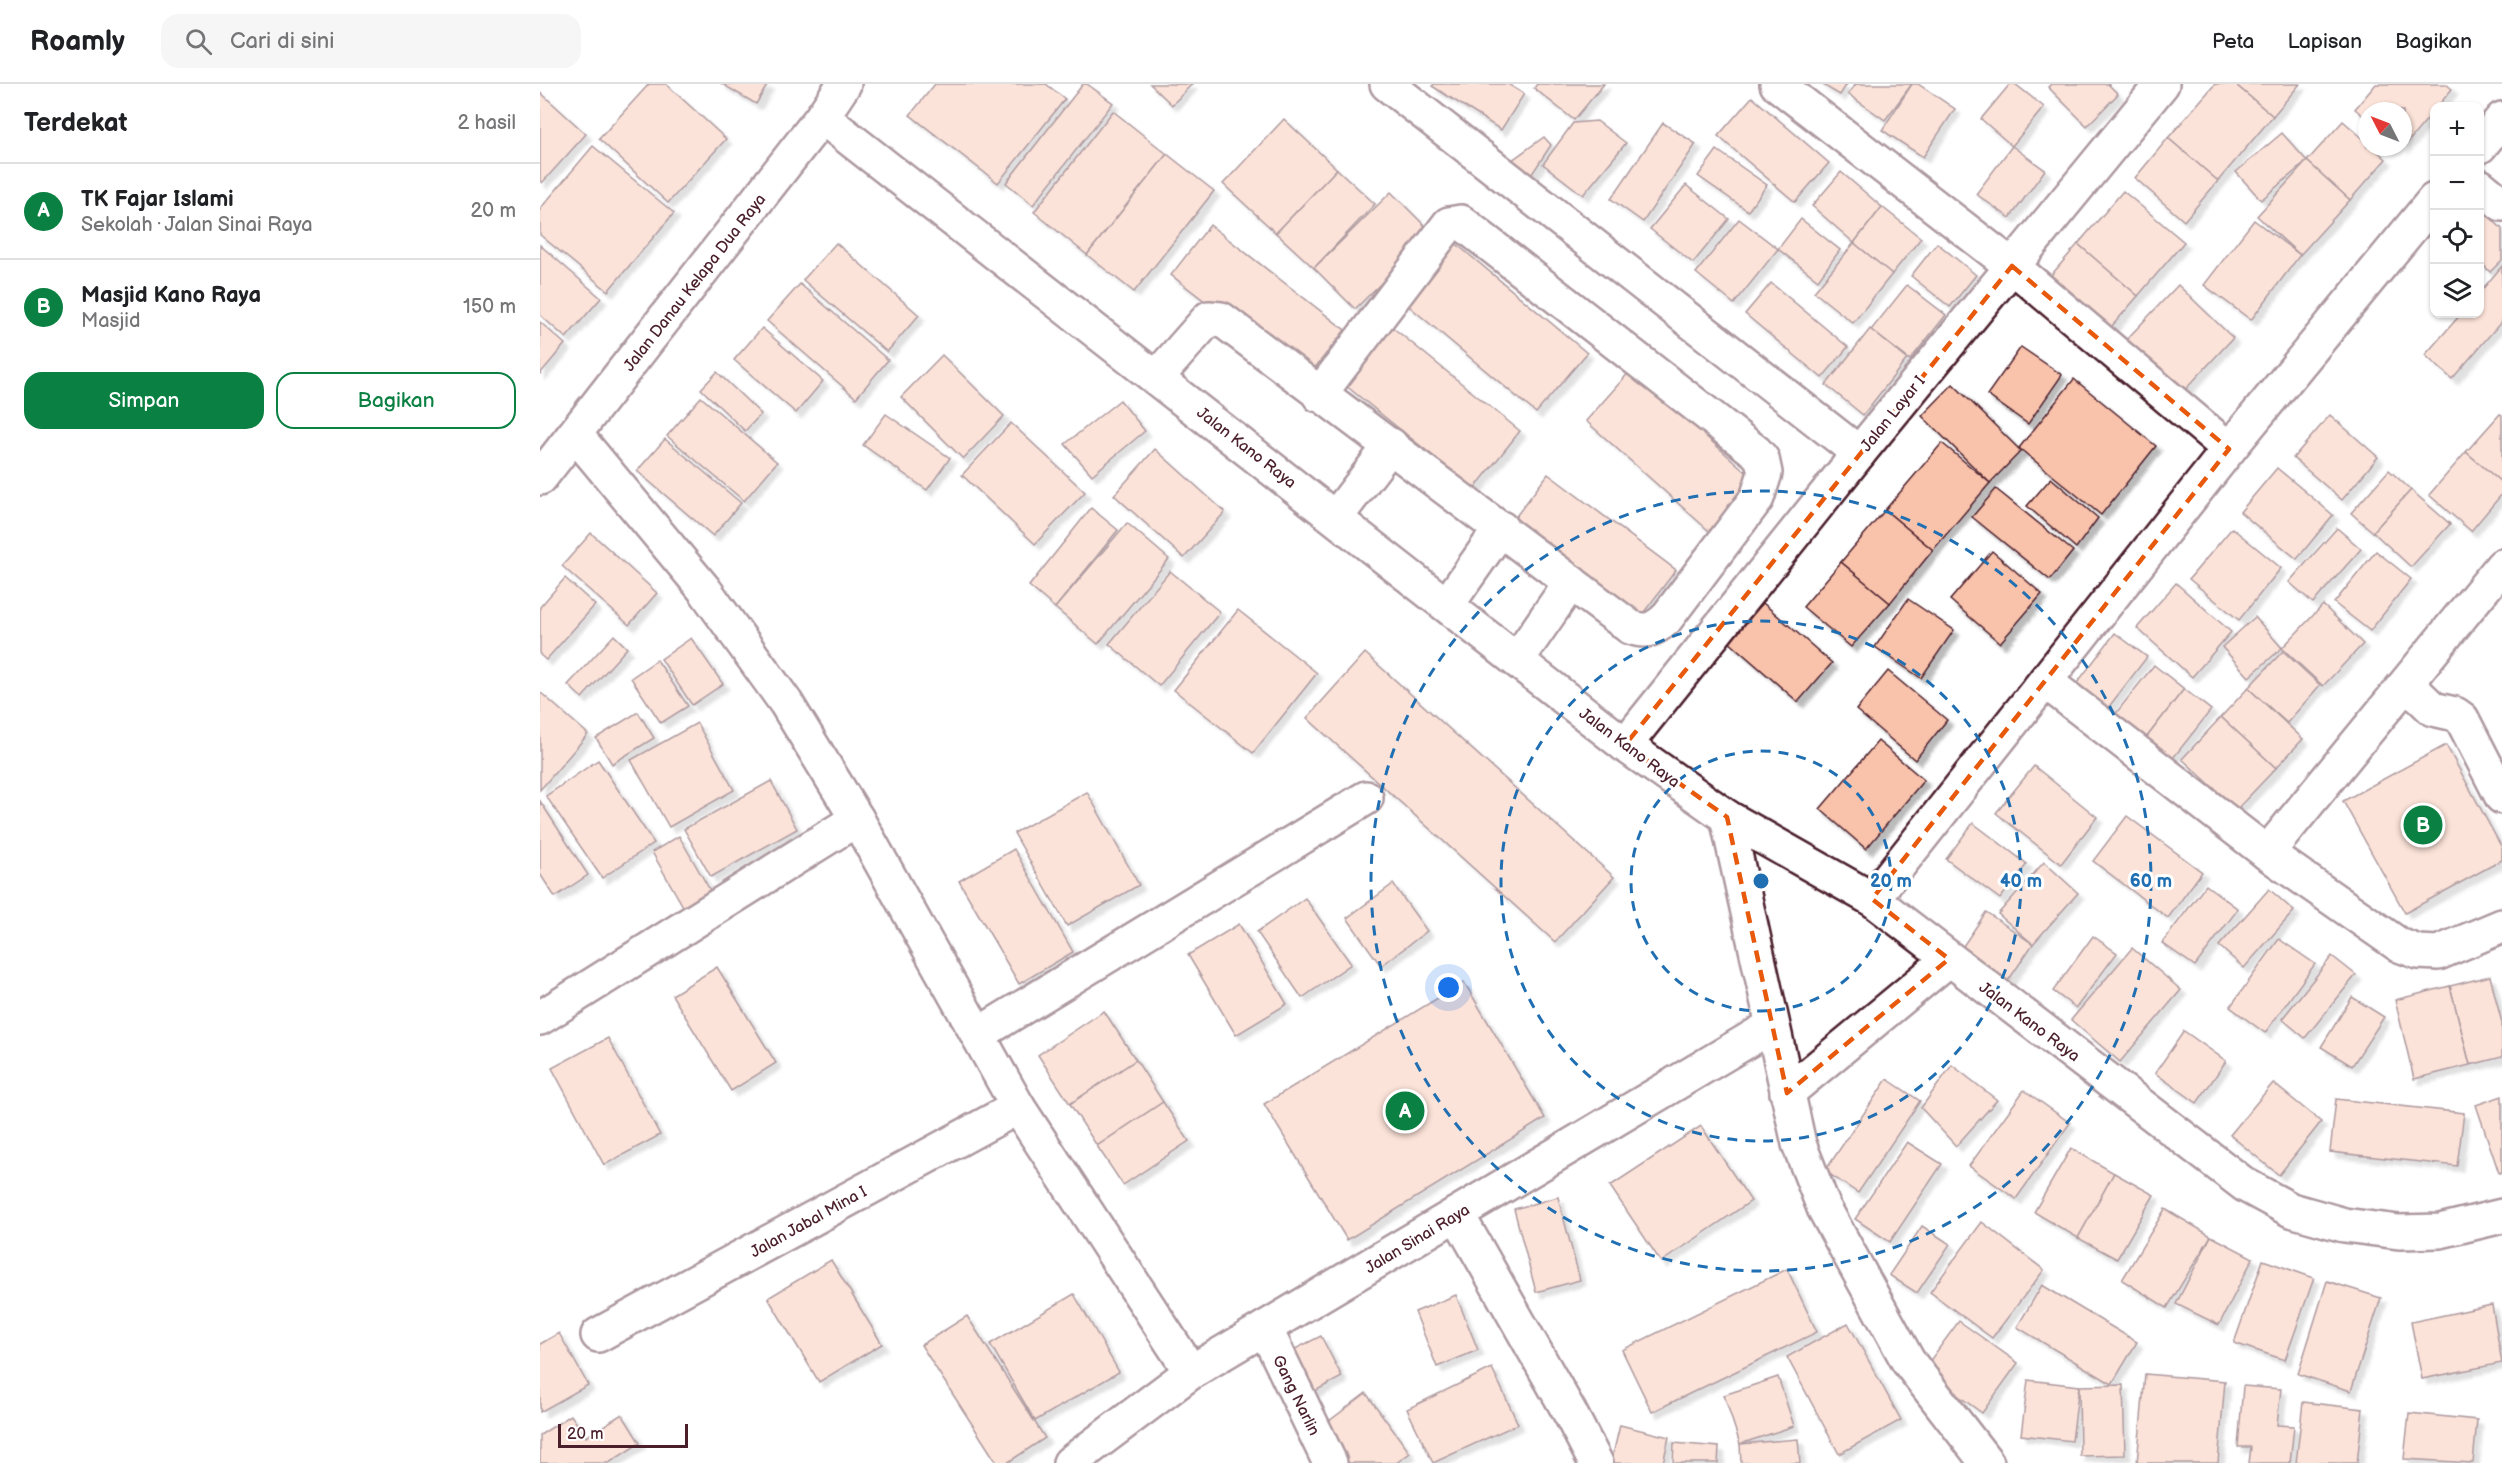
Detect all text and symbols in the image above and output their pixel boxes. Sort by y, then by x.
search box [161,14,581,68]
text: Roamly [30,25,125,58]
icon: search [182,25,215,58]
text: Cari di sini [230,28,334,55]
text: Peta [2212,29,2254,54]
text: Lapisan [2287,29,2362,54]
text: Bagikan [2395,29,2472,54]
north arrow [2358,102,2412,156]
map controls [2430,102,2484,318]
button: + [2430,102,2484,156]
text: Terdekat [24,108,127,139]
text: 2 hasil [457,111,516,135]
button: − [2430,156,2484,210]
text: TK Fajar Islami [81,186,234,213]
street label: Jalan Danau Kelapa Dua Raya [620,190,770,375]
text: A [37,199,50,223]
text: 20 m [471,199,516,223]
button: locate [2430,210,2484,264]
text: Sekolah · Jalan Sinai Raya [81,213,313,237]
button: layers [2430,264,2484,318]
text: Masjid Kano Raya [81,282,261,309]
text: B [36,295,51,319]
text: 150 m [463,295,516,319]
text: Masjid [81,309,140,333]
button: Simpan [24,372,264,429]
button: Bagikan [276,372,516,429]
street label: Jalan Layar I [1857,372,1929,456]
street label: Jalan Kano Raya [1193,403,1300,493]
street label: Jalan Kano Raya [1575,704,1683,792]
pin: B [2404,802,2442,848]
centre of rings [1751,871,1771,891]
text: 20 m [1870,871,1912,892]
text: 40 m [2000,871,2042,892]
text: 60 m [2130,871,2172,892]
your location [1434,973,1463,1002]
street label: Jalan Kano Raya [1975,978,2083,1066]
pin: A [1386,1088,1424,1134]
street label: Jalan Jabal Mina I [747,1182,870,1262]
street label: Jalan Sinai Raya [1362,1201,1473,1278]
street label: Gang Narlin [1268,1352,1323,1439]
scale bar [558,1421,688,1448]
text: 20 m [567,1425,603,1444]

